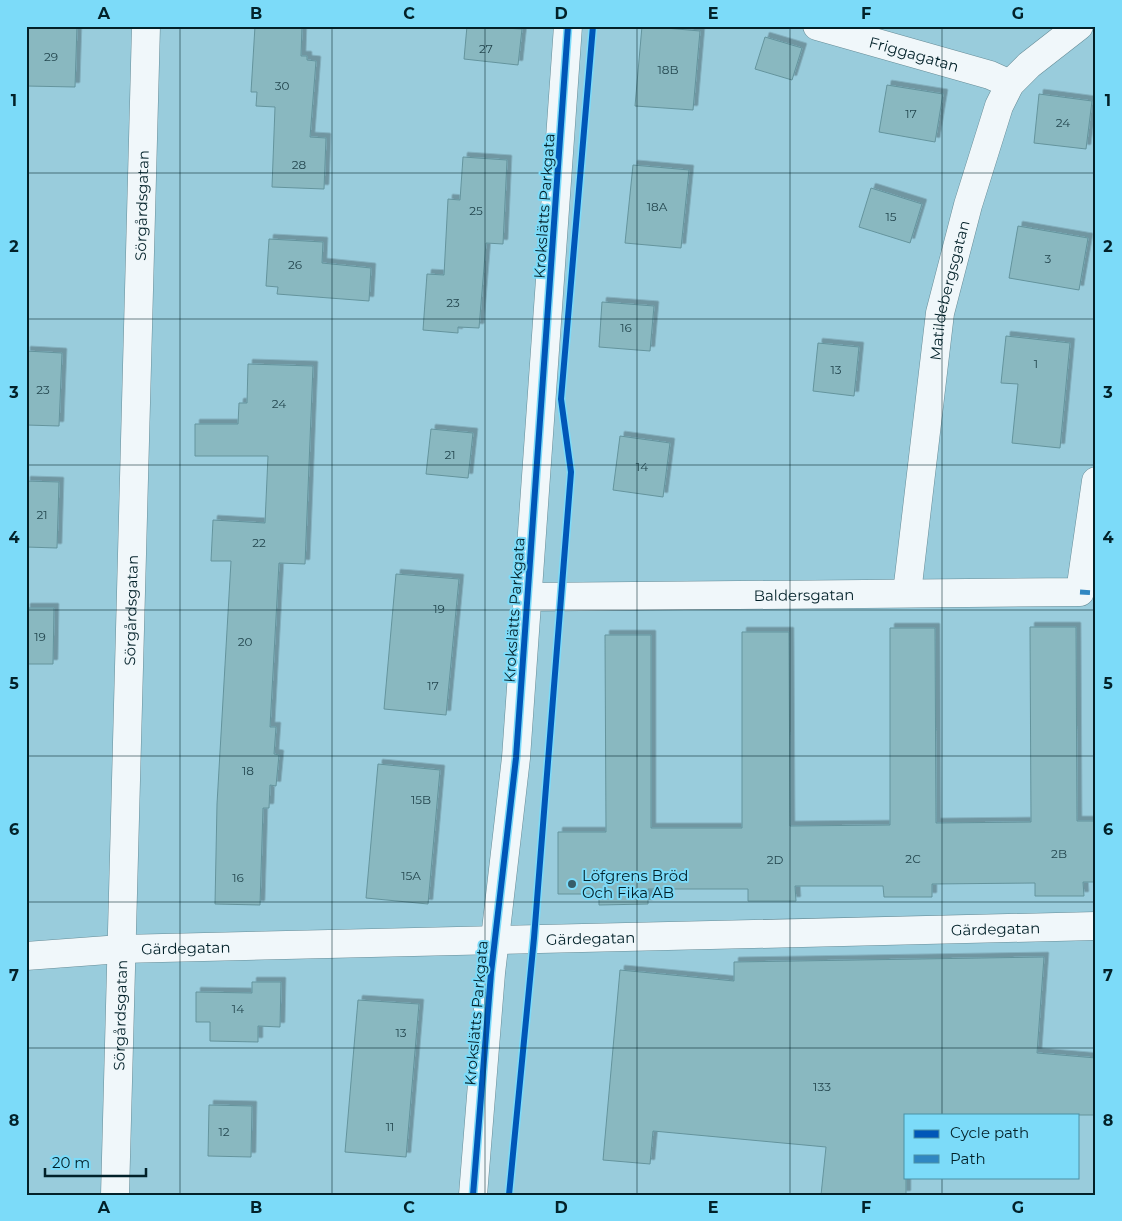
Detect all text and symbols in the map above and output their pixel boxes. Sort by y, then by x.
text: A [97,4,111,23]
text: B [250,4,262,23]
text: C [403,4,415,23]
text: D [554,4,568,23]
text: E [708,4,718,23]
text: F [861,4,871,23]
text: G [1012,4,1024,23]
street label: Friggagatan [867,32,961,75]
house number: 27 [479,41,493,56]
house number: 29 [44,49,58,64]
house number: 18B [657,62,679,77]
house number: 30 [275,78,289,93]
text: 1 [11,91,17,110]
text: 1 [1105,91,1111,110]
house number: 17 [905,106,917,121]
house number: 24 [1056,115,1070,130]
street label: Krokslätts Parkgata [529,133,559,279]
street label: Sörgårdsgatan [130,150,152,261]
house number: 28 [292,157,307,172]
house number: 18A [647,199,668,214]
house number: 25 [469,203,483,218]
house number: 15 [885,209,897,224]
street label: Matildebergsgatan [925,218,973,361]
text: 2 [9,237,19,256]
text: 2 [1103,237,1113,256]
house number: 3 [1045,251,1052,266]
house number: 26 [288,257,302,272]
house number: 23 [446,295,460,310]
house number: 16 [620,320,632,335]
house number: 1 [1034,356,1038,371]
house number: 13 [830,362,842,377]
house number: 23 [36,382,50,397]
text: 3 [8,383,19,402]
text: 3 [1102,383,1113,402]
house number: 24 [272,396,286,411]
house number: 21 [444,447,456,462]
house number: 14 [636,459,648,474]
house number: 21 [36,507,48,522]
text: 4 [8,528,20,547]
text: 4 [1102,528,1114,547]
house number: 22 [252,535,266,550]
street label: Krokslätts Parkgata [499,537,529,683]
street label: Sörgårdsgatan [120,555,141,666]
street label: Baldersgatan [754,585,854,604]
house number: 19 [433,601,445,616]
house number: 19 [34,629,46,644]
house number: 20 [238,634,252,649]
text: 5 [9,674,19,693]
text: 5 [1103,674,1113,693]
house number: 17 [427,678,439,693]
house number: 18 [242,763,254,778]
house number: 15B [411,792,431,807]
text: 6 [9,820,19,839]
text: 6 [1103,820,1113,839]
house number: 2B [1051,846,1067,861]
house number: 2C [905,851,921,866]
house number: 2D [767,852,783,867]
place label: Löfgrens Bröd Och Fika AB [582,866,688,902]
house number: 15A [401,868,421,883]
house number: 16 [232,870,244,885]
marker: Löfgrens Bröd Och Fika AB [566,878,578,890]
street label: Gärdegatan [951,918,1040,939]
street label: Gärdegatan [546,927,636,948]
street label: Gärdegatan [141,937,231,958]
street label: Krokslätts Parkgata [460,940,492,1086]
street label: Sörgårdsgatan [109,959,131,1071]
text: 7 [9,966,19,985]
text: 7 [1103,966,1113,985]
house number: 14 [232,1001,244,1016]
house number: 13 [395,1025,407,1040]
house number: 133 [813,1079,831,1094]
text: 8 [9,1111,19,1130]
text: 8 [1103,1111,1113,1130]
legend [904,1114,1080,1178]
house number: 11 [386,1119,394,1134]
text: Cycle path [950,1123,1029,1142]
house number: 12 [218,1124,230,1139]
scale bar [45,1146,146,1178]
text: Path [950,1149,986,1168]
text: 20 m [52,1153,90,1172]
text: A [97,1198,111,1217]
text: B [250,1198,262,1217]
text: C [403,1198,415,1217]
text: D [554,1198,568,1217]
text: E [708,1198,718,1217]
text: F [861,1198,871,1217]
text: G [1012,1198,1024,1217]

